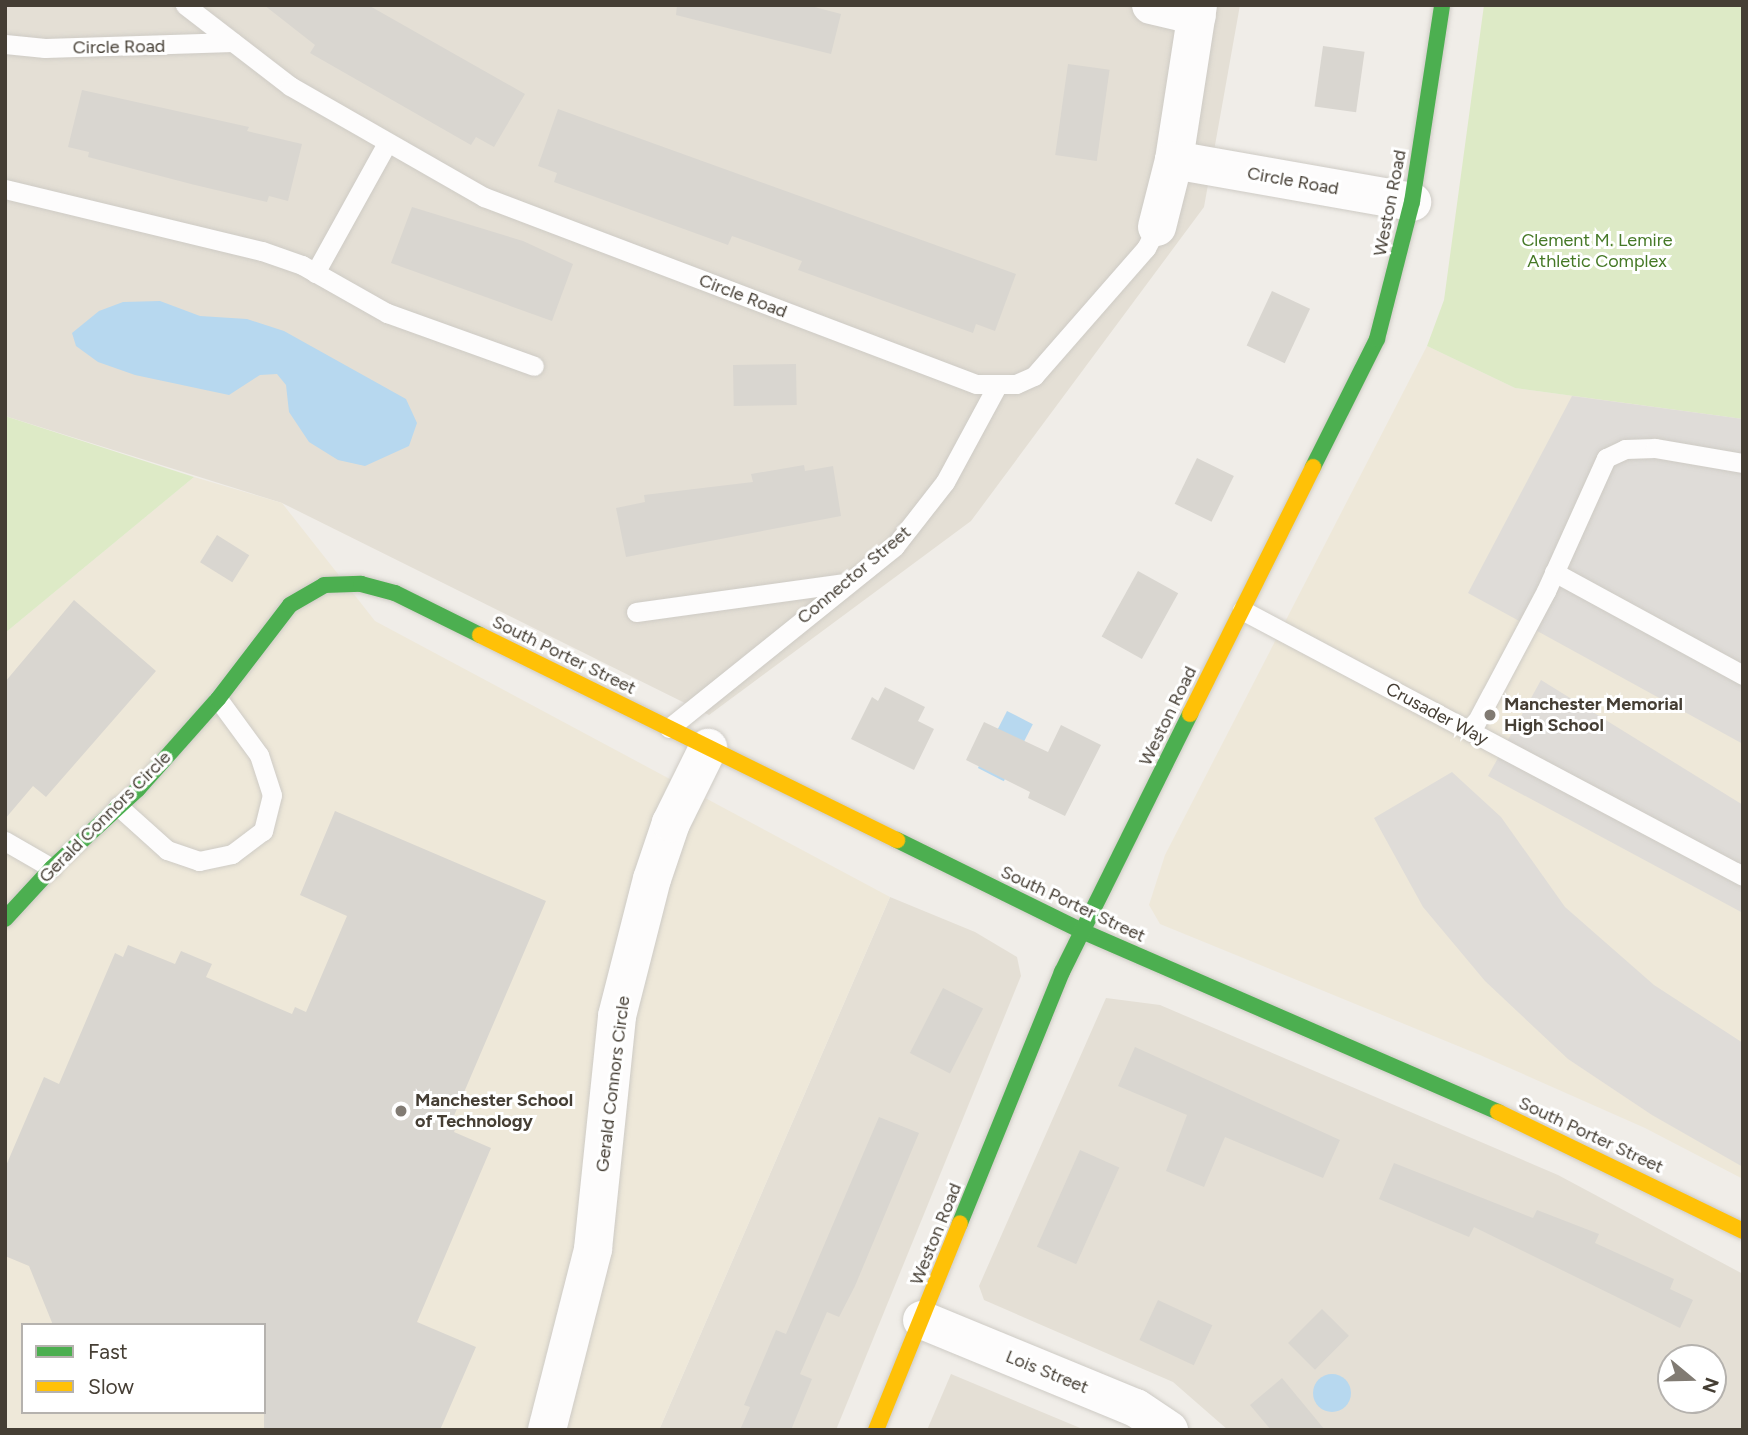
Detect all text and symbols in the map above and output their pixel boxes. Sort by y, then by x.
street label: Circle Road [72,35,166,59]
street label: Weston Road [1369,148,1411,258]
street label: Circle Road [1246,162,1340,200]
park label: Clement M. Lemire Athletic Complex [1521,230,1673,272]
street label: Circle Road [696,269,790,323]
street label: Connector Street [793,521,915,629]
street label: South Porter Street [489,611,639,699]
street label: Weston Road [1135,663,1201,769]
street label: Crusader Way [1382,678,1492,750]
place label: Manchester Memorial High School [1504,694,1683,736]
marker: Manchester Memorial High School [1482,707,1498,723]
street label: Gerald Connors Circle [35,747,175,887]
street label: South Porter Street [997,861,1149,947]
street label: Gerald Connors Circle [591,995,635,1173]
place label: Manchester School of Technology [415,1090,573,1132]
street label: South Porter Street [1515,1092,1667,1178]
marker: Manchester School of Technology [393,1103,409,1119]
street label: Weston Road [906,1180,966,1288]
legend [21,1323,266,1414]
text: Fast [88,1339,128,1364]
north arrow [1657,1344,1727,1414]
street label: Lois Street [1003,1346,1091,1398]
text: Slow [88,1374,134,1399]
text: N [1697,1375,1724,1396]

